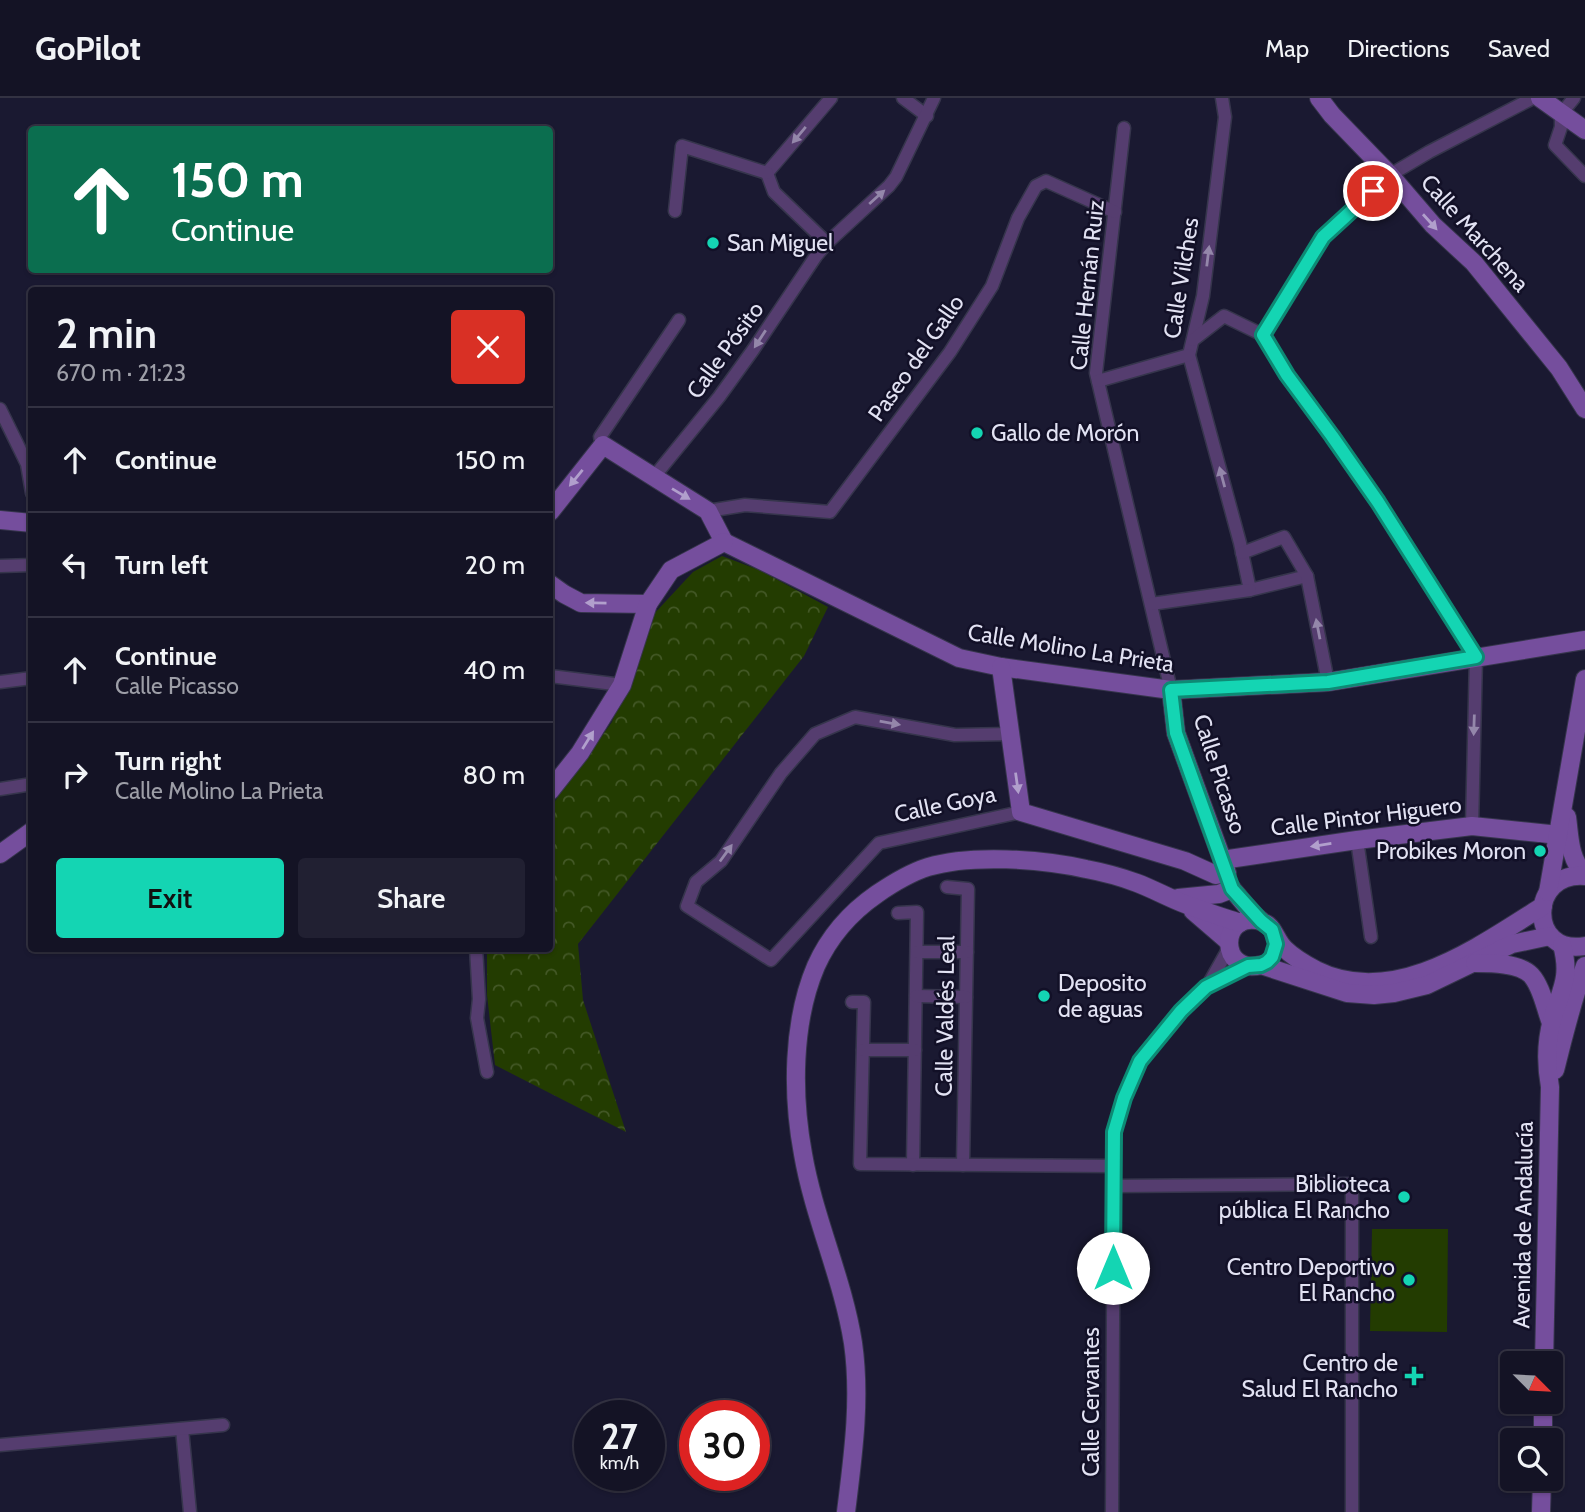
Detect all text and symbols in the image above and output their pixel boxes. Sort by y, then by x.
text: GoPilot [35,28,141,68]
text: Map [1265,34,1309,63]
text: Directions [1347,34,1450,63]
text: Saved [1488,34,1550,63]
one-way arrow [792,127,807,144]
text: 150 m [171,150,304,209]
icon: ahead [56,154,147,245]
pin [1343,161,1403,221]
street label: Calle Marchena [1415,169,1535,297]
icon: arrive [1354,172,1392,210]
one-way arrow [868,189,886,205]
street label: Calle Hernán Ruiz [1064,198,1110,372]
text: Continue [171,210,294,249]
one-way arrow [1422,213,1438,231]
street label: Calle Vilches [1158,215,1204,341]
place label: San Miguel [727,229,834,257]
marker: San Miguel [705,235,721,251]
one-way arrow [1202,245,1213,267]
street label: Paseo del Gallo [862,289,970,427]
street label: Calle Pósito [680,296,770,404]
text: 2 min [56,307,157,359]
button: close [451,310,525,384]
one-way arrow [754,330,767,349]
text: 670 m · 21:23 [56,359,186,387]
place label: Gallo de Morón [991,419,1139,447]
marker: Gallo de Morón [969,425,985,441]
icon: ahead [56,441,94,479]
text: Continue [115,444,217,476]
text: 150 m [456,444,525,476]
one-way arrow [1216,466,1227,488]
one-way arrow [569,469,584,487]
one-way arrow [671,488,690,501]
icon: left [56,546,94,584]
text: Turn left [115,549,208,581]
text: 20 m [465,549,525,581]
one-way arrow [585,597,607,609]
street label: Calle Molino La Prieta [966,618,1176,678]
one-way arrow [1312,618,1323,640]
text: Continue [115,640,217,672]
icon: ahead [56,651,94,689]
text: 40 m [463,654,525,686]
text: Calle Picasso [115,672,239,700]
street label: Calle Picasso [1188,711,1252,837]
one-way arrow [1469,715,1480,737]
one-way arrow [879,718,901,729]
one-way arrow [582,730,595,750]
text: Turn right [115,745,221,777]
icon: right [56,756,94,794]
text: 80 m [462,759,525,791]
one-way arrow [1012,772,1023,794]
text: Calle Molino La Prieta [115,777,323,805]
street label: Calle Goya [892,780,998,828]
street label: Calle Pintor Higuero [1269,790,1463,842]
place label: Probikes Moron [1376,837,1526,865]
one-way arrow [1309,840,1331,851]
marker: Probikes Moron [1532,843,1548,859]
one-way arrow [719,844,734,862]
button: Exit [56,858,284,938]
button: Share [298,858,525,938]
street label: Calle Valdés Leal [930,935,960,1097]
place label: Deposito de aguas [1058,969,1147,1023]
marker: Deposito de aguas [1036,988,1052,1004]
street label: Avenida de Andalucía [1507,1121,1539,1329]
place label: Biblioteca pública El Rancho [1219,1170,1390,1224]
marker: Biblioteca pública El Rancho [1396,1189,1412,1205]
position arrow [1076,1231,1150,1305]
place label: Centro Deportivo El Rancho [1227,1253,1395,1307]
marker: Centro Deportivo El Rancho [1401,1272,1417,1288]
street label: Calle Cervantes [1077,1327,1105,1477]
place label: Centro de Salud El Rancho [1242,1349,1398,1403]
north arrow [1500,1351,1563,1414]
map controls [1500,1351,1563,1491]
marker: Centro de Salud El Rancho [1404,1366,1424,1386]
speed limit sign: 30 [679,1400,770,1491]
text: 27 [601,1415,638,1458]
button: search [1500,1428,1563,1491]
text: km/h [600,1452,639,1474]

